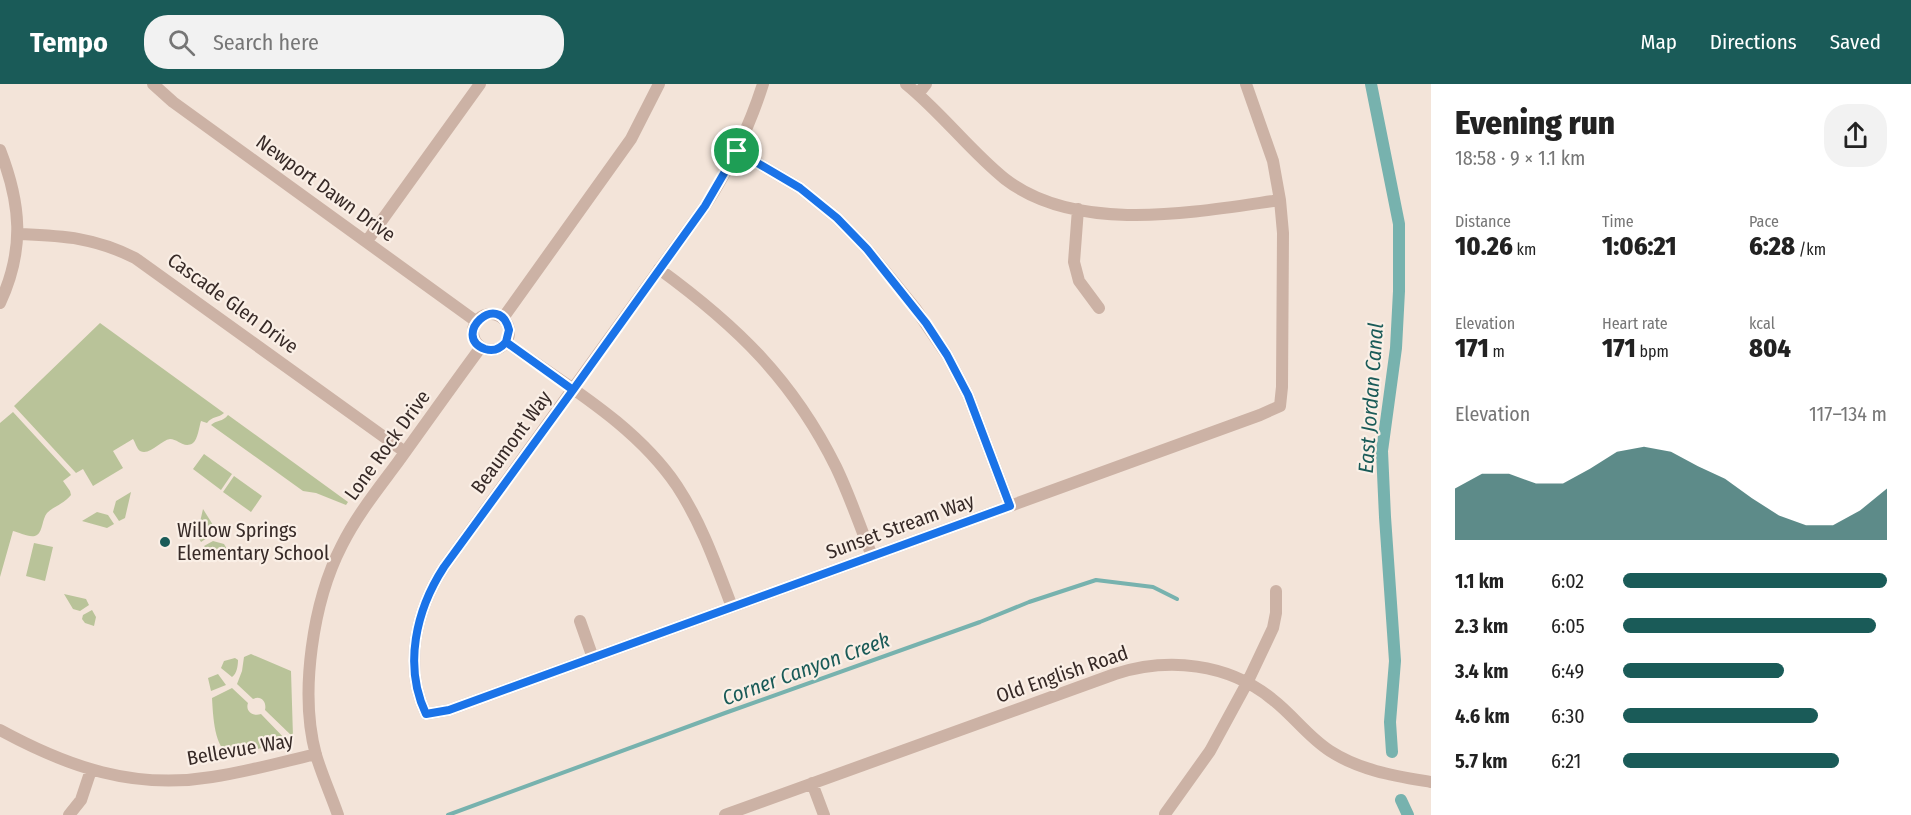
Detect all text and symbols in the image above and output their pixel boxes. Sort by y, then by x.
search box [144,15,564,69]
text: Tempo [30,26,108,59]
icon: search [165,26,198,59]
text: Search here [213,29,319,56]
text: Map [1640,29,1677,55]
text: Directions [1710,29,1797,55]
text: Saved [1830,29,1881,55]
text: Evening run [1455,103,1615,143]
button: share [1824,104,1887,167]
pin [711,125,762,176]
street label: Newport Dawn Drive [252,129,400,247]
icon: arrive [720,134,753,167]
text: 18:58 · 9 × 1.1 km [1455,146,1585,170]
text: Distance [1455,212,1511,231]
text: Time [1602,212,1634,231]
text: Pace [1749,212,1779,231]
text: 10.26 [1455,231,1513,262]
text: 1:06:21 [1602,231,1677,262]
text: 6:28 [1749,231,1795,262]
text: km [1513,240,1536,259]
text: /km [1795,240,1826,259]
street label: Cascade Glen Drive [163,248,303,358]
text: Elevation [1455,314,1515,333]
text: Heart rate [1602,314,1668,333]
text: kcal [1749,314,1775,333]
water label: East Jordan Canal [1353,322,1389,474]
text: 171 [1455,333,1489,364]
text: 171 [1602,333,1636,364]
text: 804 [1749,333,1791,364]
text: m [1489,342,1505,361]
text: bpm [1636,342,1669,361]
street label: Lone Rock Drive [339,385,435,505]
street label: Beaumont Way [466,386,556,498]
text: Elevation [1455,402,1530,426]
text: 117–134 m [1809,402,1887,426]
street label: Sunset Stream Way [823,488,977,564]
place label: Willow Springs Elementary School [177,518,329,565]
marker: Willow Springs Elementary School [158,535,172,549]
text: 1.1 km [1455,569,1504,593]
text: 6:02 [1551,569,1584,593]
text: 2.3 km [1455,614,1508,638]
text: 6:05 [1551,614,1585,638]
water label: Corner Canyon Creek [719,627,893,711]
street label: Old English Road [993,640,1131,708]
text: 3.4 km [1455,659,1508,683]
text: 6:49 [1551,659,1584,683]
text: 4.6 km [1455,704,1510,728]
text: 6:30 [1551,704,1585,728]
street label: Bellevue Way [185,728,295,770]
text: 5.7 km [1455,749,1508,773]
text: 6:21 [1551,749,1581,773]

